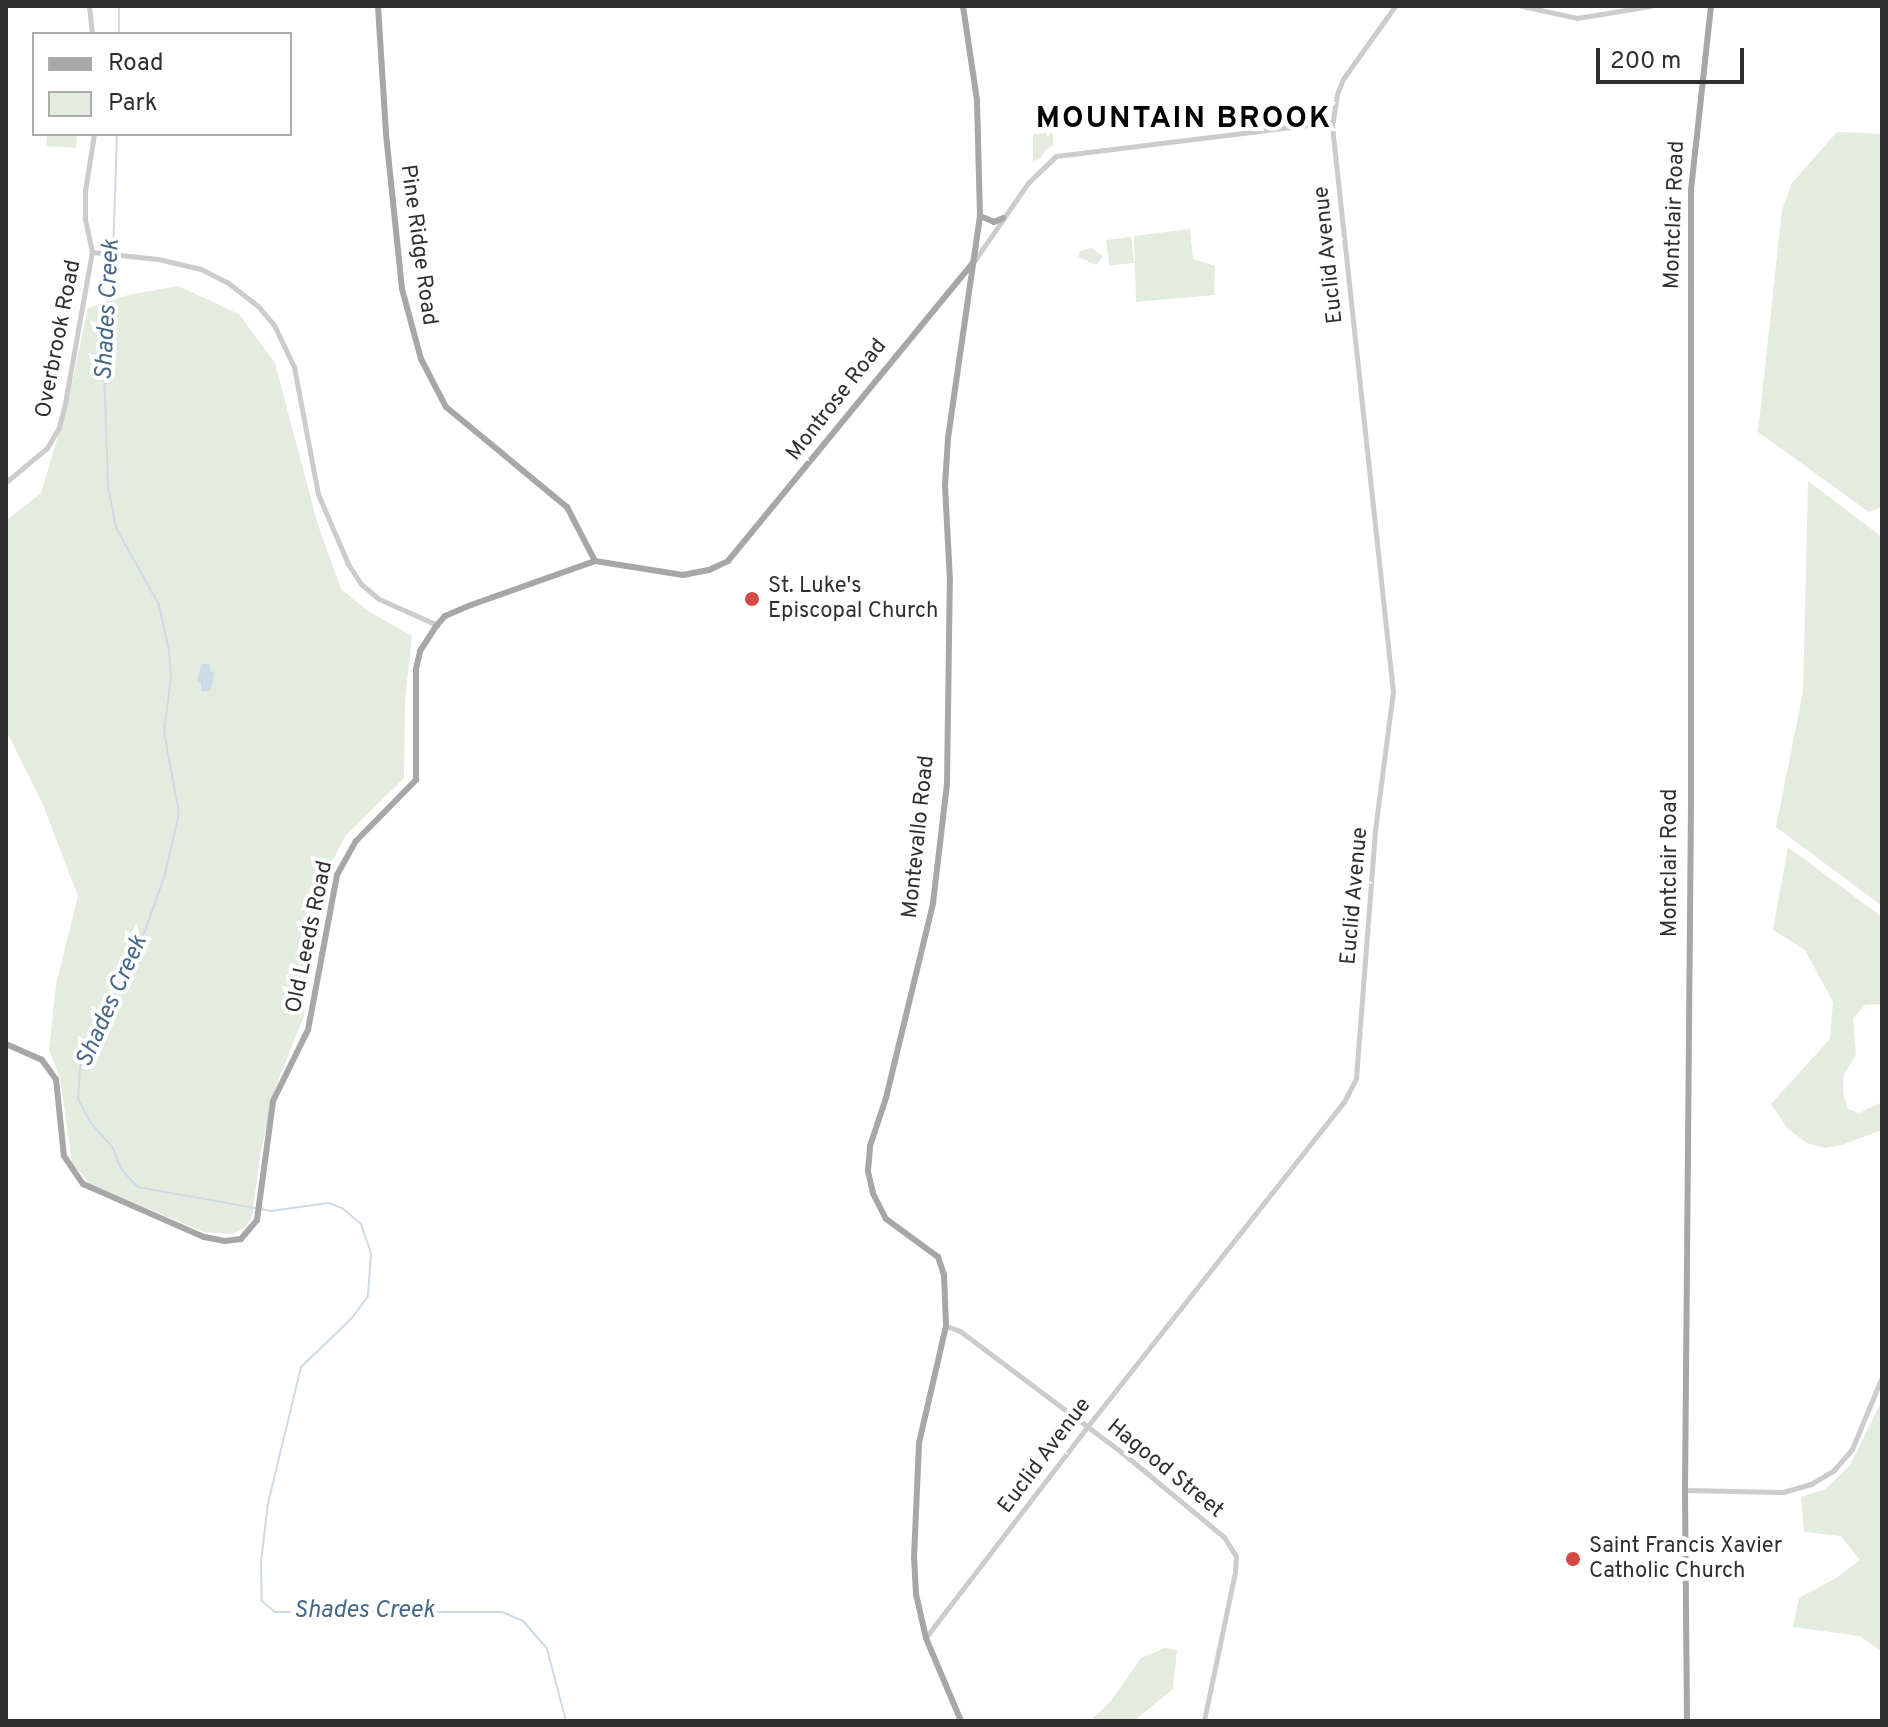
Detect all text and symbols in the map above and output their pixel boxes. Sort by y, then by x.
legend [32,32,292,136]
scale bar [1600,32,1748,82]
text: 200 m [1610,47,1681,77]
text: Road [108,49,164,79]
text: Park [108,89,158,119]
district label: MOUNTAIN BROOK [1036,102,1332,138]
street label: Montclair Road [1659,140,1691,290]
street label: Pine Ridge Road [394,163,442,327]
street label: Euclid Avenue [1309,185,1349,325]
water label: Shades Creek [91,239,127,381]
street label: Overbrook Road [31,258,87,420]
street label: Montrose Road [781,334,893,466]
place label: St. Luke's Episcopal Church [768,573,938,624]
marker: St. Luke's Episcopal Church [743,590,761,608]
street label: Montevallo Road [897,754,941,920]
street label: Montclair Road [1658,789,1684,937]
street label: Euclid Avenue [1336,826,1374,966]
street label: Old Leeds Road [281,858,339,1016]
water label: Shades Creek [71,932,155,1072]
street label: Euclid Avenue [993,1393,1097,1519]
street label: Hagood Street [1101,1414,1229,1524]
place label: Saint Francis Xavier Catholic Church [1589,1533,1782,1584]
marker: Saint Francis Xavier Catholic Church [1564,1550,1582,1568]
water label: Shades Creek [293,1598,435,1626]

